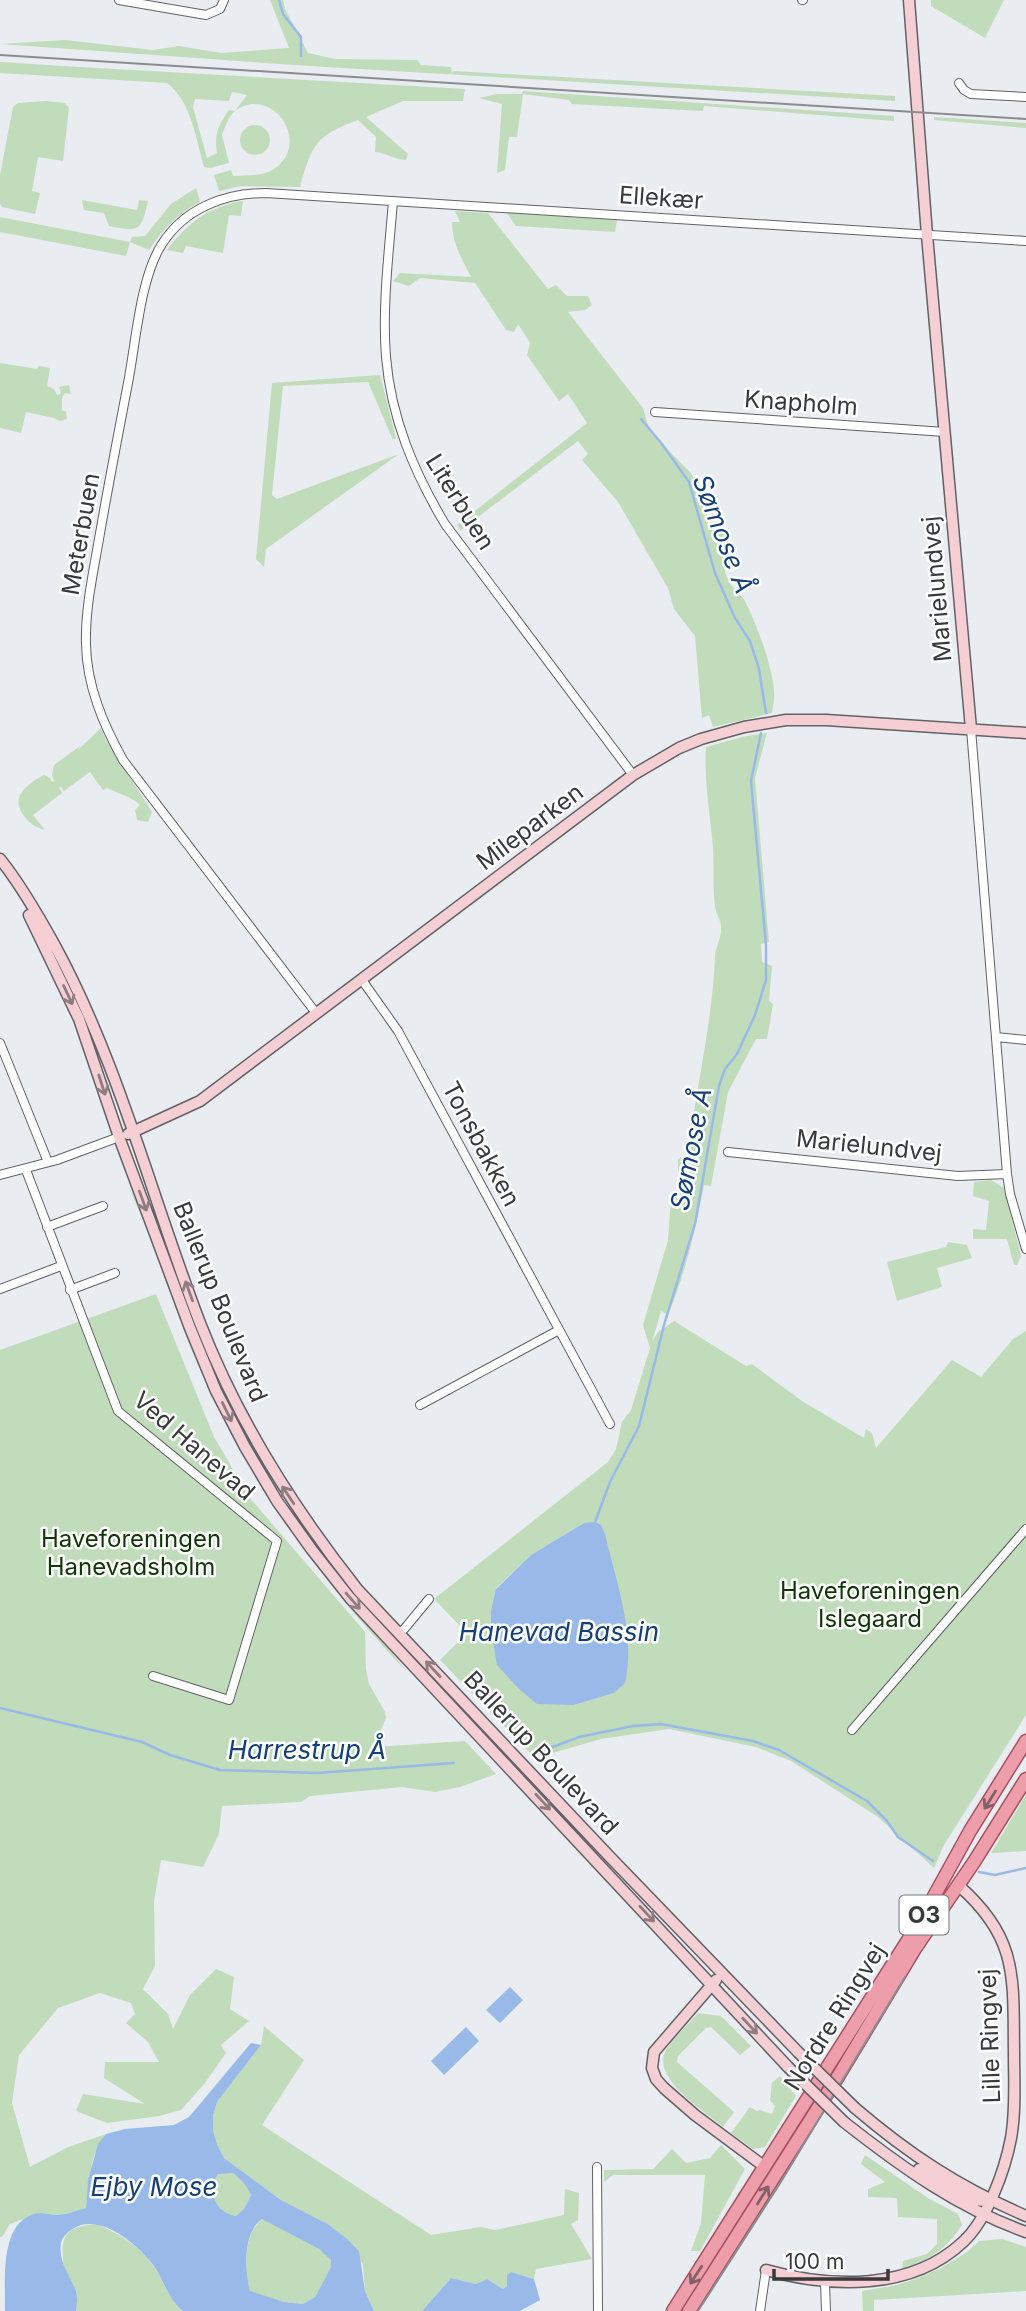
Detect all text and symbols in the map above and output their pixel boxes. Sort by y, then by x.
street label: Ellekær [618,180,704,215]
street label: Knapholm [743,384,859,421]
street label: Literbuen [420,448,501,555]
street label: Meterbuen [55,470,106,597]
water label: Sømose Å [687,470,761,598]
street label: Marielundvej [916,515,957,663]
street label: Mileparken [471,777,589,876]
one-way arrow [62,984,75,1005]
one-way arrow [97,1073,109,1095]
street label: Tonsbakken [436,1076,526,1211]
water label: Sømose Å [662,1085,718,1213]
street label: Marielundvej [795,1123,943,1168]
one-way arrow [137,1189,150,1211]
street label: Ballerup Boulevard [167,1198,274,1406]
one-way arrow [182,1280,194,1302]
street label: Ved Hanevad [128,1385,261,1506]
one-way arrow [220,1401,234,1422]
one-way arrow [281,1486,295,1505]
park label: Haveforeningen Hanevadsholm [41,1524,221,1581]
park label: Haveforeningen Islegaard [780,1576,960,1633]
one-way arrow [345,1591,361,1609]
water label: Hanevad Bassin [459,1616,659,1647]
one-way arrow [425,1661,442,1678]
street label: Ballerup Boulevard [458,1665,625,1841]
water label: Harrestrup Å [228,1733,386,1765]
one-way arrow [983,1789,997,1809]
one-way arrow [534,1794,551,1811]
road number: O3 [900,1896,948,1934]
one-way arrow [638,1905,655,1922]
street label: Nordre Ringvej [778,1938,891,2096]
street label: Lille Ringvej [973,1968,1006,2104]
one-way arrow [742,2017,759,2034]
water label: Ejby Mose [90,2171,218,2202]
one-way arrow [756,2186,770,2206]
scale bar [774,2238,888,2282]
text: 100 m [785,2249,844,2274]
one-way arrow [688,2265,702,2285]

